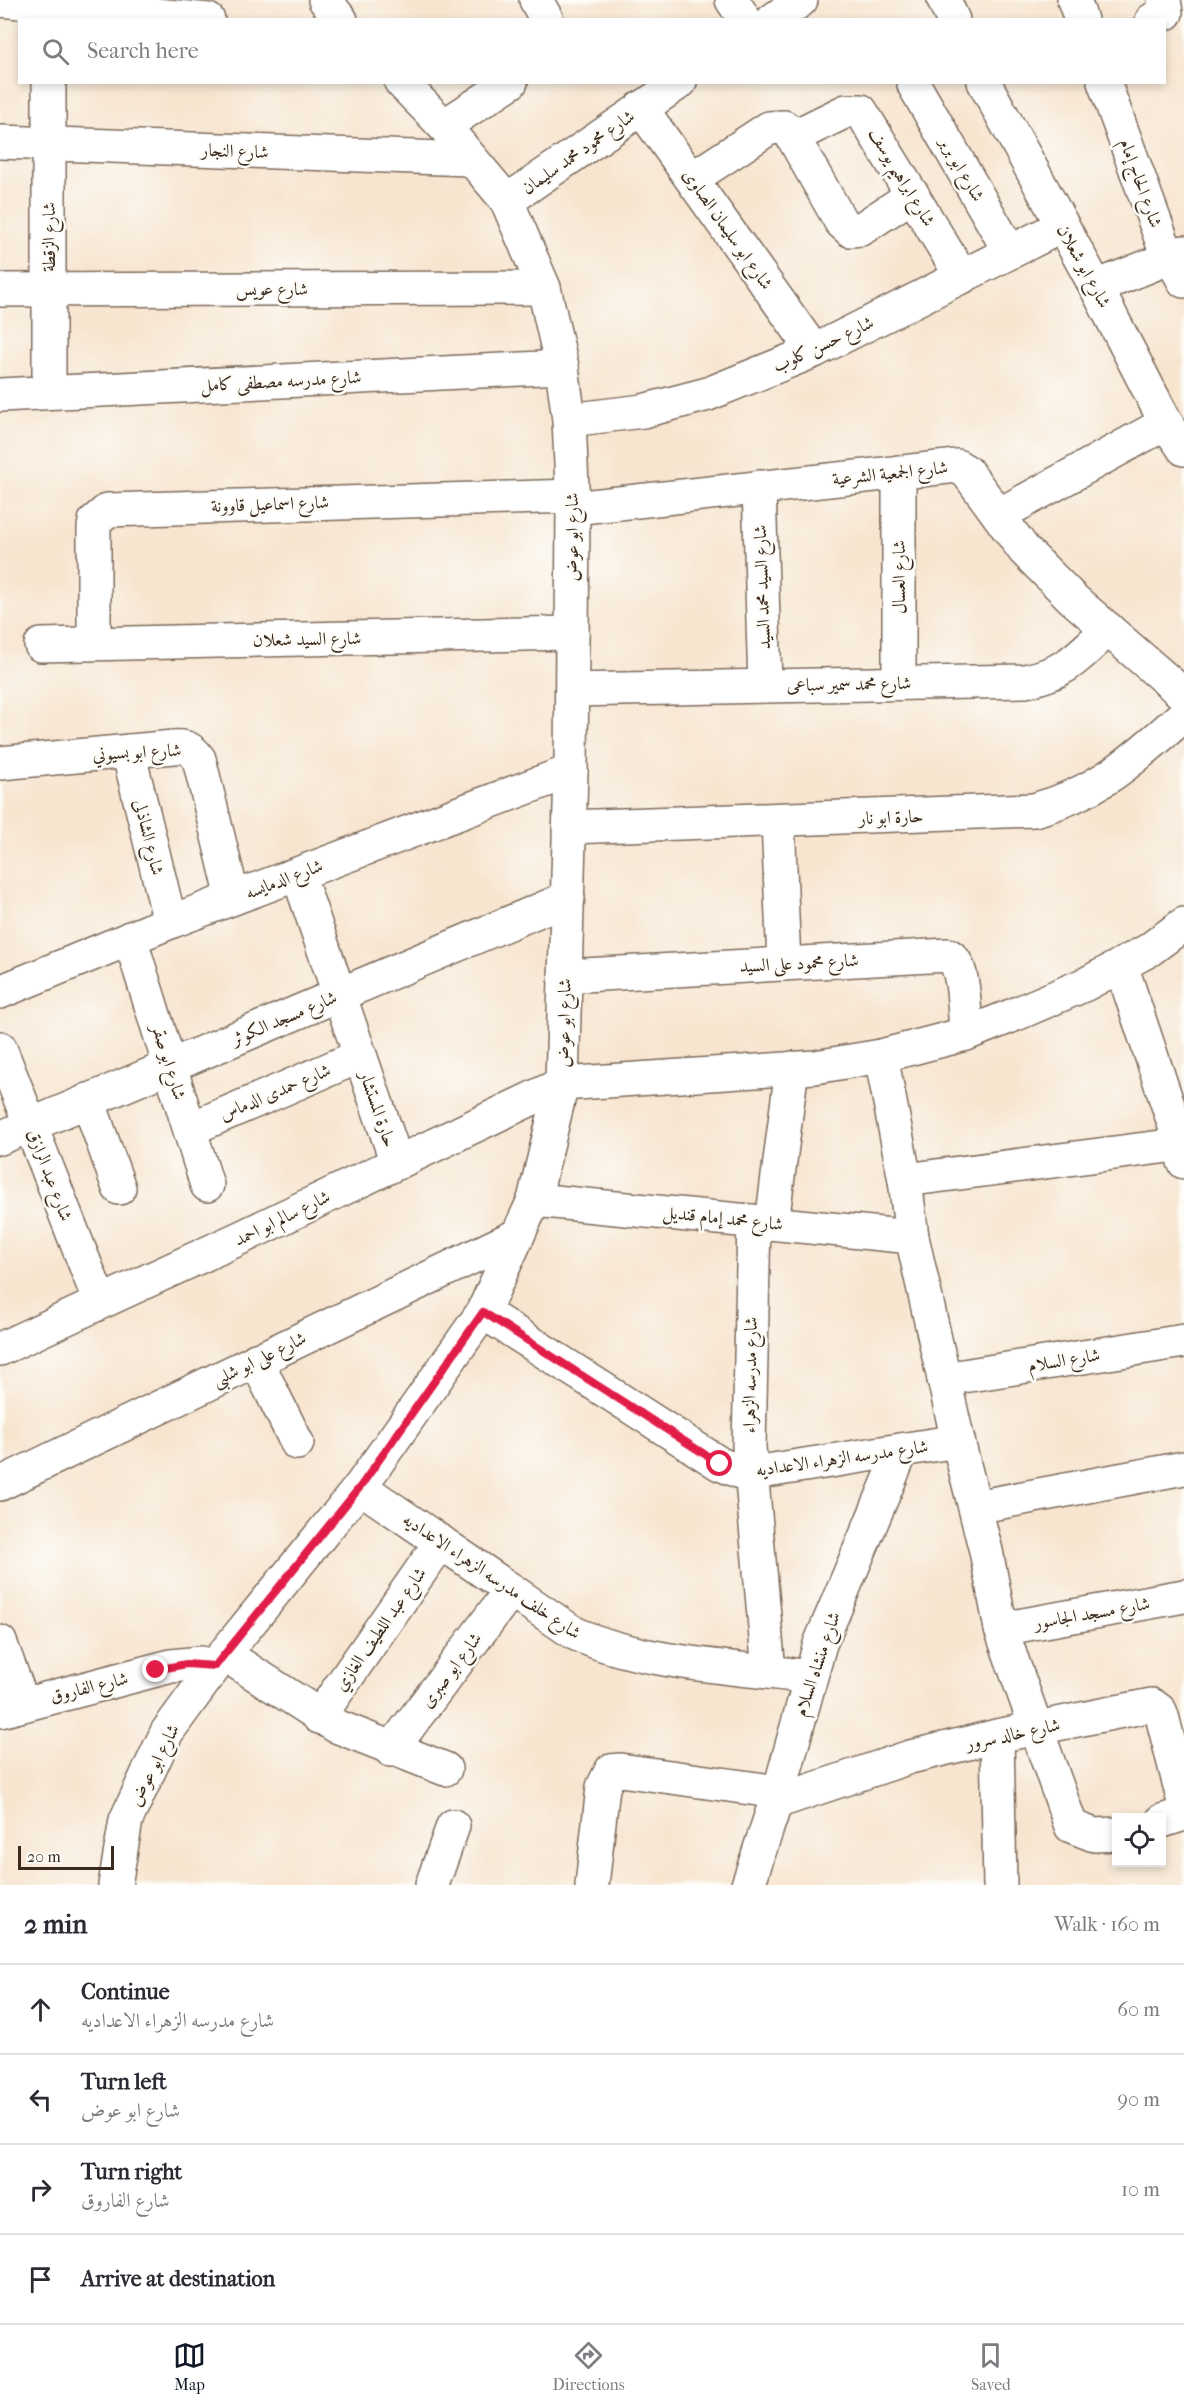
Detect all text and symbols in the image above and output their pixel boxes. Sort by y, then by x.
search box [18,18,1166,84]
icon: search [39,35,72,68]
text: Search here [87,38,199,64]
street label: شارع محمود محمد سليمان [518,106,641,202]
street label: شارع ابراهيم يوسف [858,124,939,234]
street label: شارع ابو بربر [930,131,988,207]
street label: شارع الحاج إمام [1110,136,1166,232]
street label: شارع النجار [199,140,269,167]
street label: شارع ابو سليمان الصاوى [675,165,777,296]
street label: شارع الزقطة [39,202,64,272]
street label: شارع ابو شعلان [1049,221,1115,314]
street label: شارع عويس [236,279,308,304]
street label: شارع حسن كلوب [769,312,879,381]
street label: شارع مدرسه مصطفى كامل [200,367,362,400]
street label: شارع الجمعية الشرعية [831,457,949,494]
street label: شارع اسماعيل قاوونة [211,492,330,521]
street label: شارع ابو عوض [562,492,587,582]
street label: شارع السيد محمد السيد [750,524,779,650]
street label: شارع العسال [889,540,914,614]
street label: شارع السيد شعلان [252,628,362,655]
street label: شارع محمد سمير سباعى [786,673,912,700]
street label: شارع ابو بسيوني [92,740,182,769]
street label: شارع الشاذلى [125,797,168,878]
street label: حارة ابو نار [856,806,924,829]
street label: شارع الدمايسه [243,855,327,908]
street label: شارع محمود على السيد [739,950,859,981]
street label: شارع ابو عوض [553,978,580,1068]
street label: شارع مسجد الكوثر [227,987,342,1055]
street label: شارع ابو صقر [143,1020,190,1104]
street label: شارع حمدى الدماس [217,1060,335,1129]
street label: حارة المستشار [354,1066,400,1150]
street label: شارع عبد الرازق [19,1126,77,1226]
street label: شارع سالم ابو احمد [231,1186,336,1255]
street label: شارع محمد إمام قنديل [661,1202,784,1240]
street label: شارع مدرسه الزهراء [739,1316,766,1434]
street label: شارع على ابو شلبى [209,1328,312,1395]
street label: شارع السلام [1026,1344,1103,1382]
street label: شارع مدرسه الزهراء الاعداديه [755,1436,930,1485]
route start [706,1450,732,1476]
street label: شارع خلف مدرسه الزهراء الاعداديه [396,1509,585,1647]
street label: شارع عبد اللطيف الغازي [330,1563,434,1697]
street label: شارع مسجد الجاسور [1031,1593,1152,1638]
street label: شارع منشاه السلام [790,1609,850,1721]
street label: شارع ابو صبرى [416,1629,490,1714]
route end [142,1656,168,1682]
street label: شارع الفاروق [48,1668,131,1711]
street label: شارع خالد سرور [962,1714,1063,1759]
street label: شارع ابو عوض [125,1721,188,1812]
map controls [1112,1813,1166,1867]
button: locate [1112,1813,1166,1867]
scale bar [18,1843,114,1870]
text: 20 m [27,1847,61,1866]
text: 2 min [24,1909,87,1940]
text: Walk · 160 m [1054,1913,1160,1936]
text: Continue [81,1979,170,2005]
icon: ahead [24,1993,57,2026]
text: 60 m [1117,1998,1160,2021]
text: شارع مدرسه الزهراء الاعداديه [81,2009,274,2032]
text: Turn left [81,2069,167,2095]
icon: left [24,2083,57,2116]
text: 90 m [1118,2088,1160,2111]
text: شارع ابو عوض [81,2099,180,2122]
text: Turn right [81,2159,182,2185]
icon: right [24,2173,57,2206]
text: 10 m [1121,2178,1160,2201]
text: شارع الفاروق [81,2189,170,2212]
icon: arrive [24,2263,57,2296]
text: Arrive at destination [81,2266,275,2292]
tab: Map [173,2339,206,2394]
tab: Directions [553,2339,625,2394]
tab: Saved [971,2339,1011,2394]

